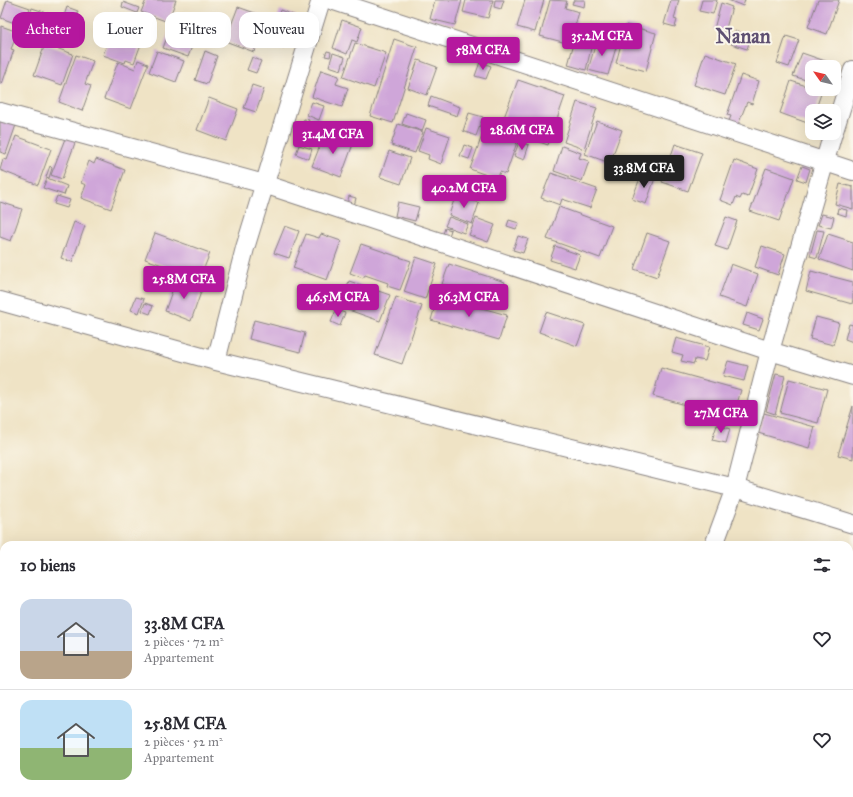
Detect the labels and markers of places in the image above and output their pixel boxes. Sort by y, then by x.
pin: 35.2M CFA [556,23,648,57]
pin: 58M CFA [446,37,520,71]
pin: 28.6M CFA [476,117,568,151]
pin: 31.4M CFA [287,121,379,155]
pin: 33.8M CFA [598,155,690,189]
pin: 40.2M CFA [418,175,510,209]
pin: 25.8M CFA [138,266,230,300]
pin: 46.5M CFA [292,284,384,318]
pin: 36.3M CFA [423,284,515,318]
pin: 27M CFA [684,400,758,434]

